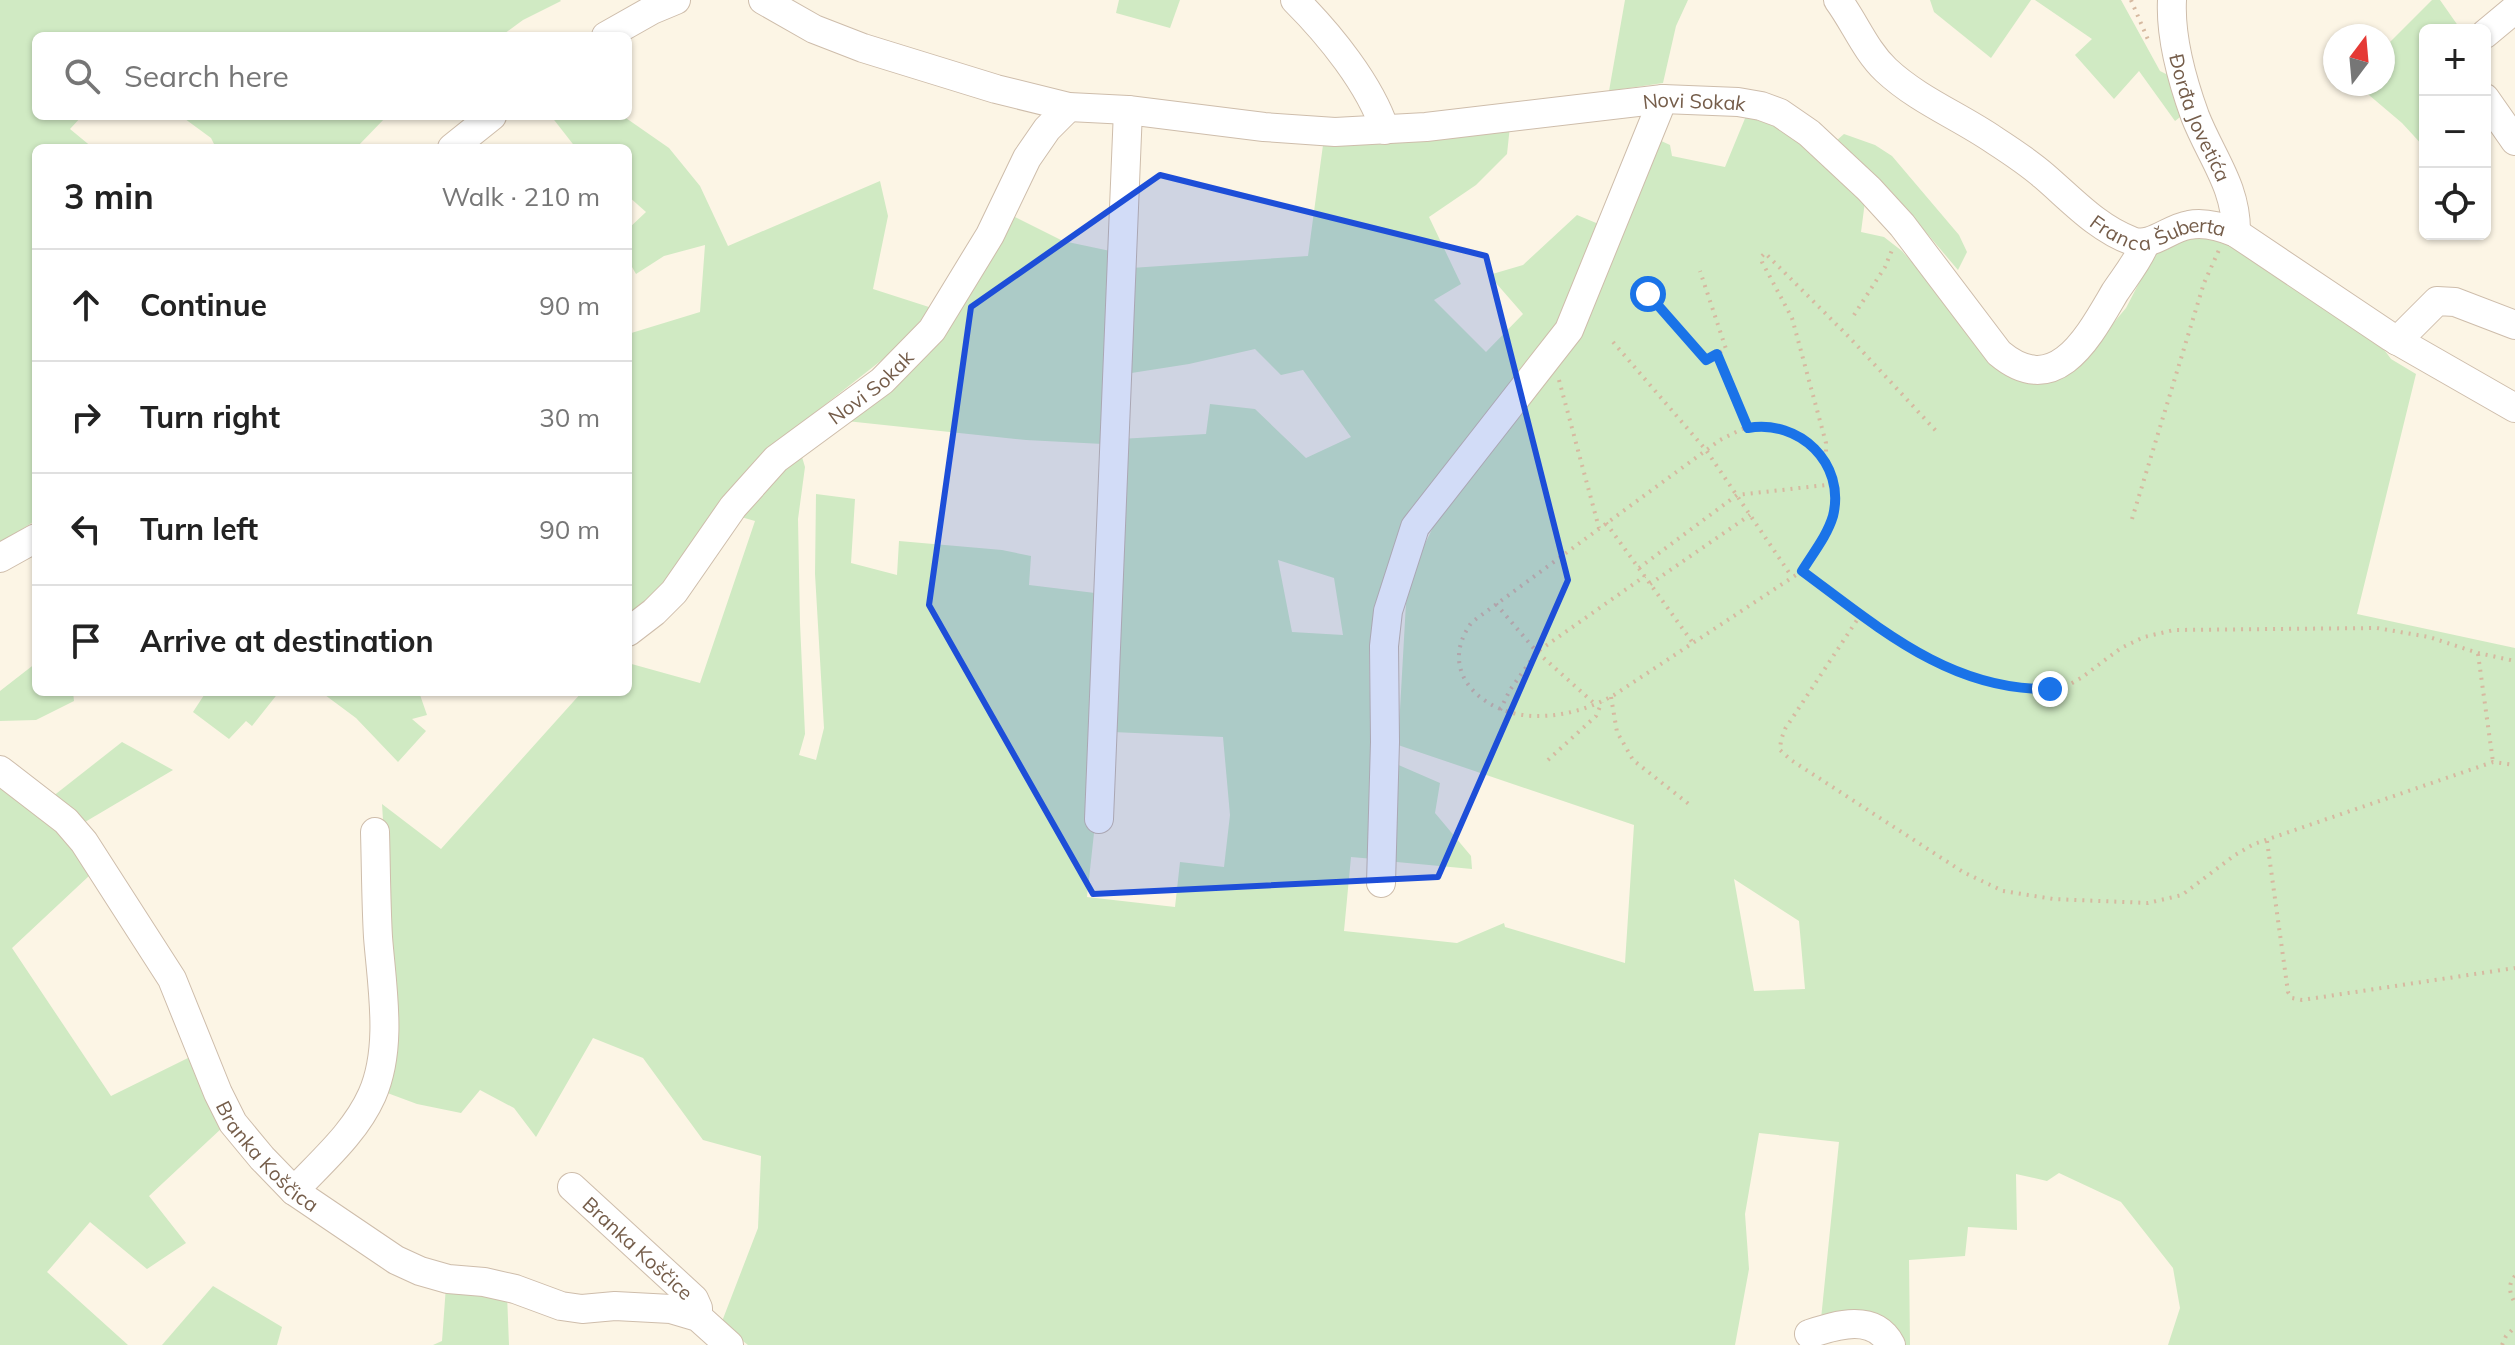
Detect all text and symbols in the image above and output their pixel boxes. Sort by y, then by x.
north arrow [2323,24,2395,96]
map controls [2419,24,2491,240]
button: + [2419,24,2491,96]
search box [32,32,632,120]
street label: Đorđa Jovetića [2165,51,2237,185]
icon: search [60,54,104,98]
text: Search here [124,57,289,95]
street label: Novi Sokak [1641,86,1749,116]
button: − [2419,96,2491,168]
button: locate [2419,168,2491,240]
text: 3 min [64,175,154,218]
text: Walk · 210 m [441,180,600,213]
street label: Franca Šuberta [2086,209,2229,255]
route start [1630,276,1666,312]
icon: ahead [64,283,108,327]
text: Continue [140,286,267,324]
text: 90 m [539,289,600,322]
street label: Novi Sokak [823,344,919,429]
icon: right [64,395,108,439]
text: Turn right [140,398,280,436]
text: 30 m [539,401,600,434]
icon: left [64,507,108,551]
text: Turn left [140,510,258,548]
text: 90 m [539,513,600,546]
icon: arrive [64,619,108,663]
text: Arrive at destination [140,622,434,660]
route end [2032,671,2068,707]
street label: Branka Koščica [211,1096,324,1217]
street label: Branka Koščice [578,1191,699,1305]

